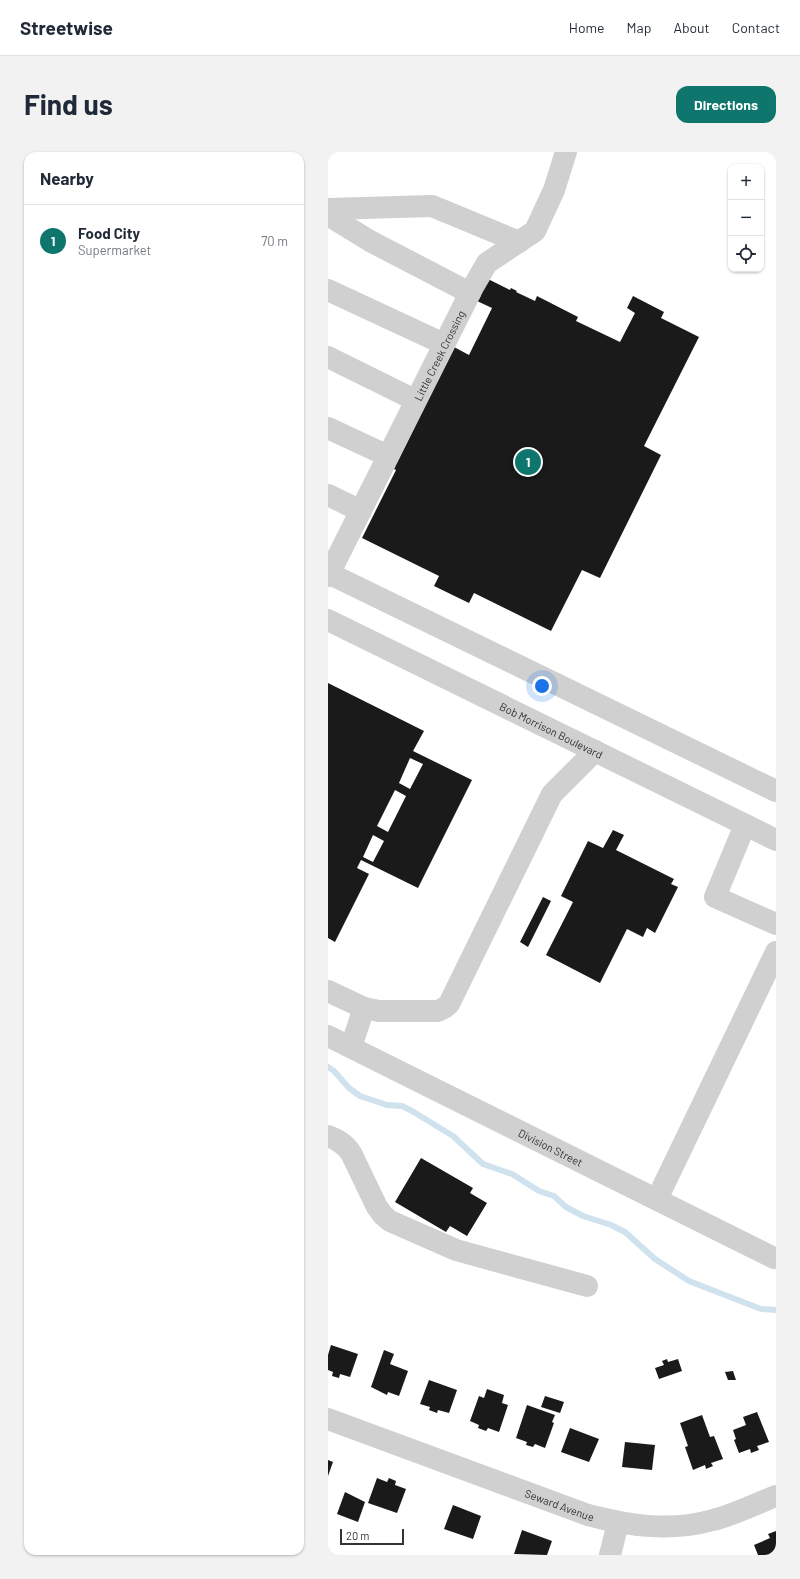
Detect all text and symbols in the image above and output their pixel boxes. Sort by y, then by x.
text: Streetwise [20,16,113,39]
text: Home [569,19,605,36]
text: Map [627,19,651,36]
text: About [673,19,710,36]
text: Contact [732,19,780,36]
button: Directions [676,86,776,123]
text: Find us [24,87,113,121]
map controls [728,164,764,272]
button: + [728,164,764,200]
text: Nearby [40,168,94,188]
button: − [728,200,764,236]
text: Food City [78,224,140,242]
text: 1 [51,233,55,249]
text: 70 m [261,233,288,249]
button: locate [728,236,764,272]
text: Supermarket [78,242,151,258]
street label: Little Creek Crossing [411,308,467,403]
pin: 1 [515,447,541,477]
your location [532,676,552,696]
street label: Bob Morrison Boulevard [498,699,605,761]
street label: Division Street [517,1126,585,1168]
street label: Seward Avenue [523,1486,596,1523]
scale bar [340,1527,404,1546]
text: 20 m [346,1529,369,1542]

